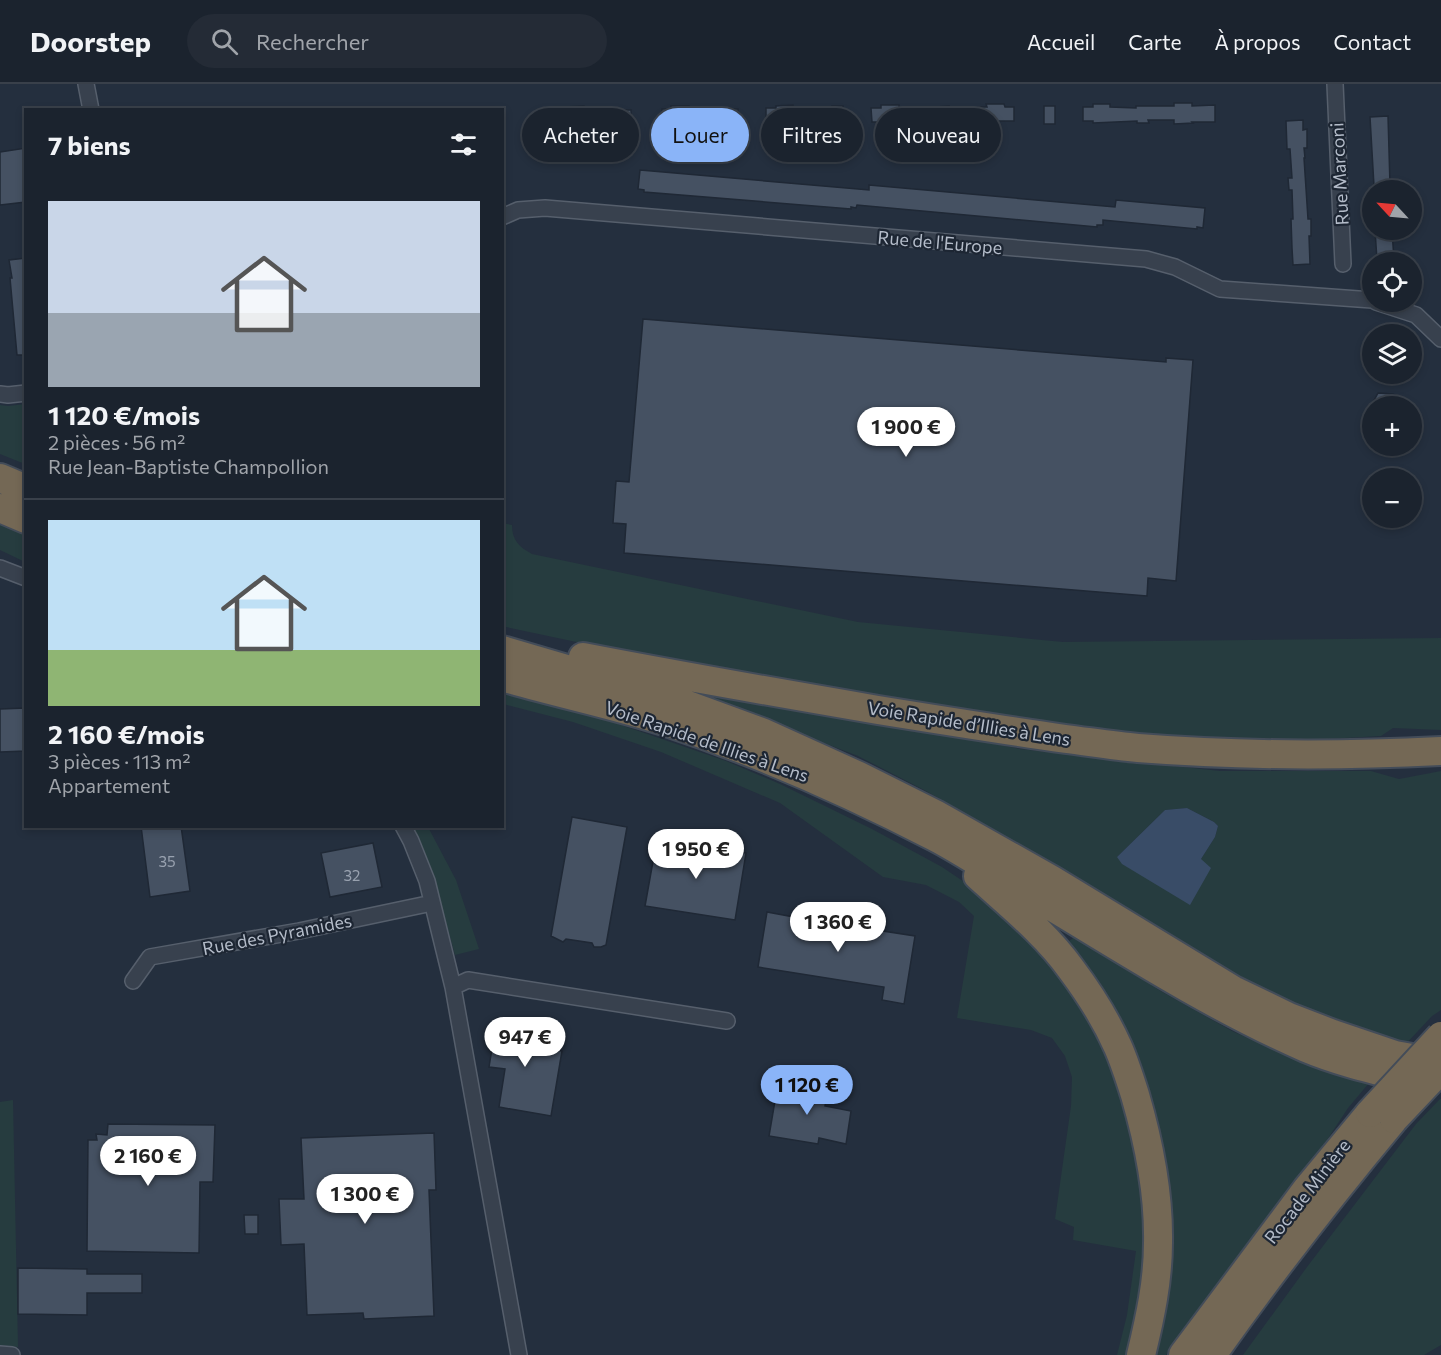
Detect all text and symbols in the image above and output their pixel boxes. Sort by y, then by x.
search box [187,14,607,68]
text: Doorstep [30,24,151,58]
icon: search [208,25,241,58]
text: Rechercher [256,28,369,55]
text: Accueil [1027,29,1095,54]
text: Carte [1128,29,1182,54]
text: À propos [1215,29,1300,54]
text: Contact [1333,29,1411,54]
chip: Acheter [522,108,639,162]
chip: Louer [651,108,749,162]
chip: Filtres [761,108,863,162]
chip: Nouveau [875,108,1001,162]
street label: Rue Marconi [1325,122,1353,226]
icon: filters [447,128,480,161]
text: 7 biens [48,129,131,160]
north arrow [1362,180,1422,240]
map controls [1362,180,1422,528]
street label: Rue de l'Europe [877,226,1003,258]
icon: home [210,240,318,348]
button: locate [1362,252,1422,312]
button: layers [1362,324,1422,384]
button: + [1362,396,1422,456]
text: 1 120 €/mois [48,399,200,430]
pin: 1 900 € [851,407,961,458]
text: 1 900 € [871,414,941,438]
text: 2 pièces · 56 m² [48,430,185,454]
text: Rue Jean-Baptiste Champollion [48,454,329,478]
button: − [1362,468,1422,528]
icon: home [210,559,318,667]
street label: Voie Rapide de Illies à Lens [602,696,812,786]
street label: Voie Rapide d’Illies à Lens [866,696,1072,750]
text: 2 160 €/mois [48,718,205,749]
text: 3 pièces · 113 m² [48,749,191,773]
text: Appartement [48,773,170,797]
pin: 1 950 € [641,829,751,880]
text: 1 950 € [662,836,730,860]
house number: 35 [158,852,176,870]
house number: 32 [344,866,360,884]
pin: 1 360 € [783,902,893,953]
street label: Rue des Pyramides [200,909,354,959]
text: 1 360 € [804,909,872,933]
pin: 947 € [483,1017,567,1068]
text: 947 € [498,1024,552,1048]
pin: 1 120 € [752,1065,862,1116]
text: 1 120 € [775,1072,839,1096]
street label: Rocade Minière [1259,1134,1355,1248]
pin: 2 160 € [93,1136,203,1187]
text: 2 160 € [114,1143,182,1167]
pin: 1 300 € [310,1174,420,1225]
text: 1 300 € [331,1181,400,1205]

